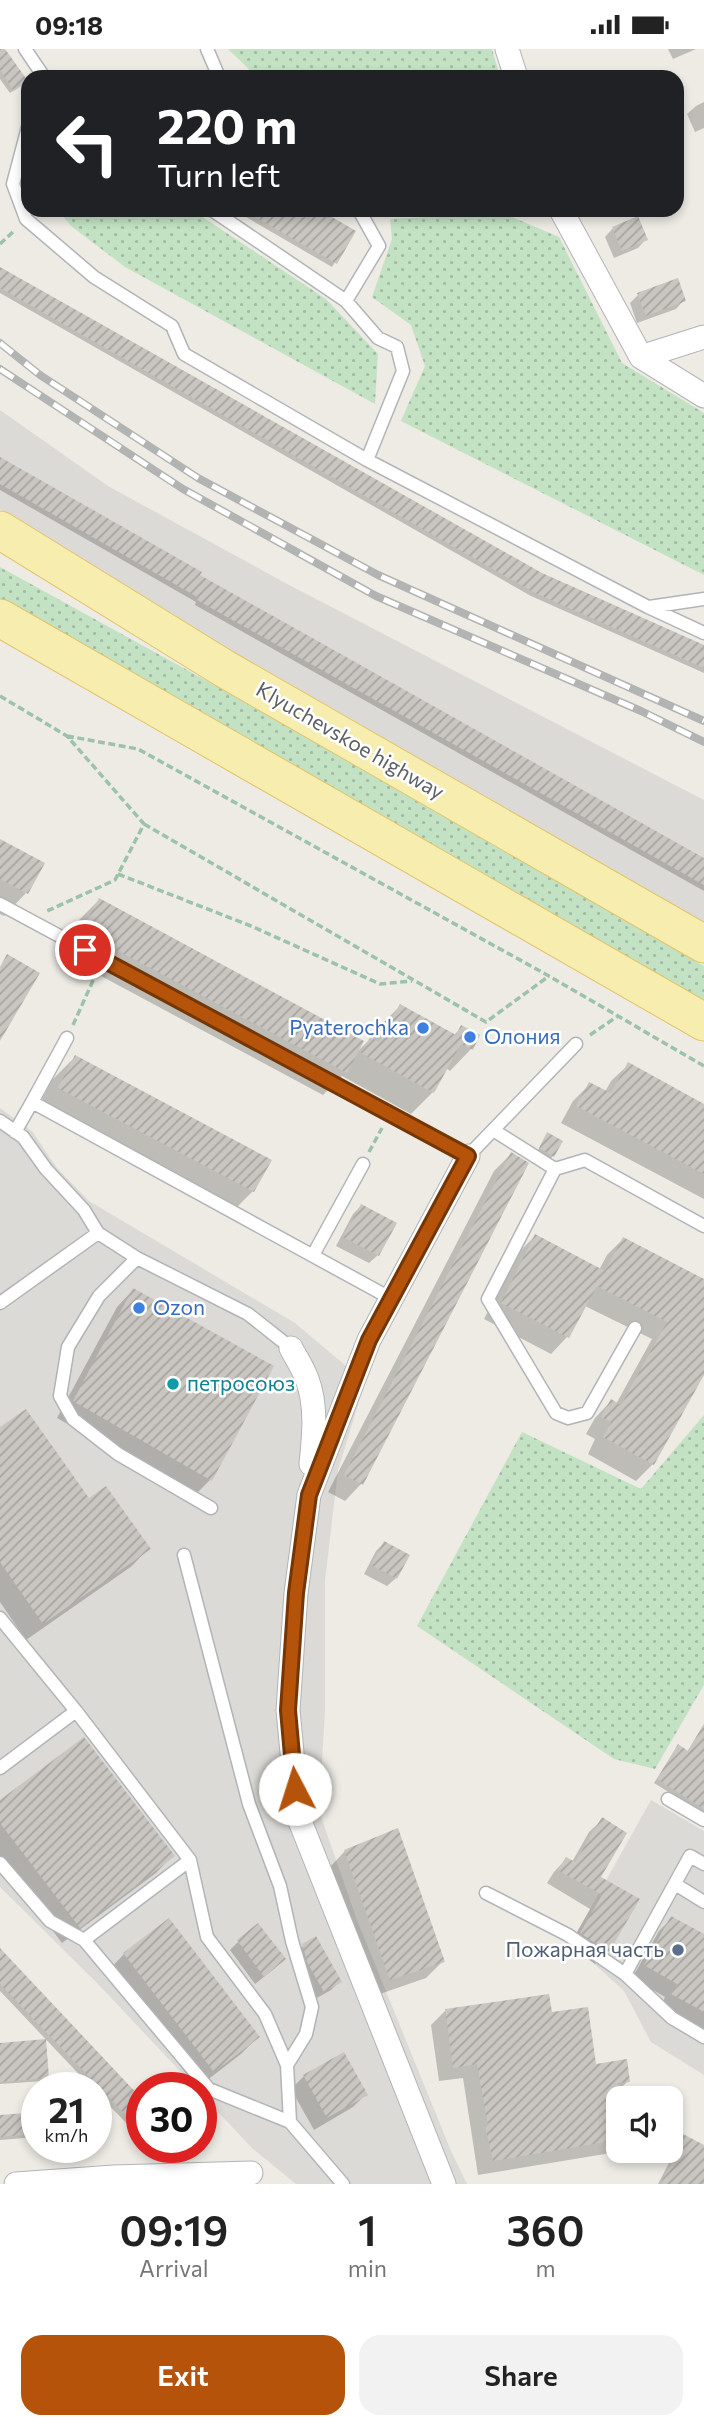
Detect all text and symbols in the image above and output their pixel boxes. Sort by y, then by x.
text: 09:18 [35,9,103,40]
text: 220 m [157,94,297,154]
icon: left [42,98,133,189]
text: Turn left [157,154,281,194]
street label: Klyuchevskoe highway [252,676,449,804]
pin [55,920,115,980]
icon: arrive [66,931,104,969]
place label: Pyaterochka [289,1014,409,1039]
marker: Pyaterochka [415,1020,431,1036]
place label: Олония [484,1023,561,1048]
marker: Олония [462,1029,478,1045]
place label: Ozon [153,1294,205,1319]
marker: Ozon [131,1300,147,1316]
place label: петросоюз [187,1370,295,1395]
marker: петросоюз [165,1376,181,1392]
position arrow [258,1752,332,1826]
place label: Пожарная часть [505,1936,664,1961]
marker: Пожарная часть [670,1942,686,1958]
speed limit sign: 30 [126,2072,217,2163]
map controls [606,2086,683,2163]
button: sound [606,2086,683,2163]
text: 21 [49,2087,84,2130]
text: km/h [45,2124,88,2146]
text: 09:19 [120,2203,228,2255]
text: 1 [358,2203,377,2255]
text: 360 [507,2203,584,2255]
text: Arrival [139,2254,209,2282]
text: min [348,2254,387,2282]
text: m [535,2254,556,2282]
button: Exit [21,2335,345,2415]
button: Share [359,2335,683,2415]

